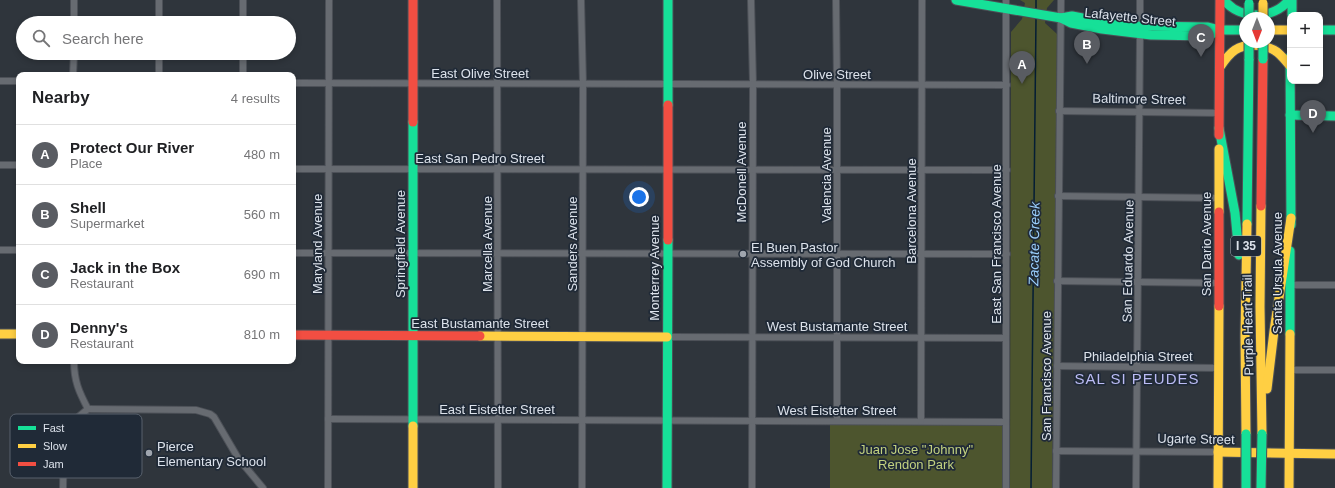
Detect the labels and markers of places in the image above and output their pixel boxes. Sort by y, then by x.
pin: C [1188,24,1214,57]
pin: B [1074,31,1100,64]
pin: A [1009,51,1035,84]
pin: D [1300,100,1326,133]
place label: El Buen Pastor Assembly of God Church [751,240,896,270]
marker: El Buen Pastor Assembly of God Church [738,249,748,259]
place label: Pierce Elementary School [157,439,266,469]
marker: Pierce Elementary School [144,448,154,458]

